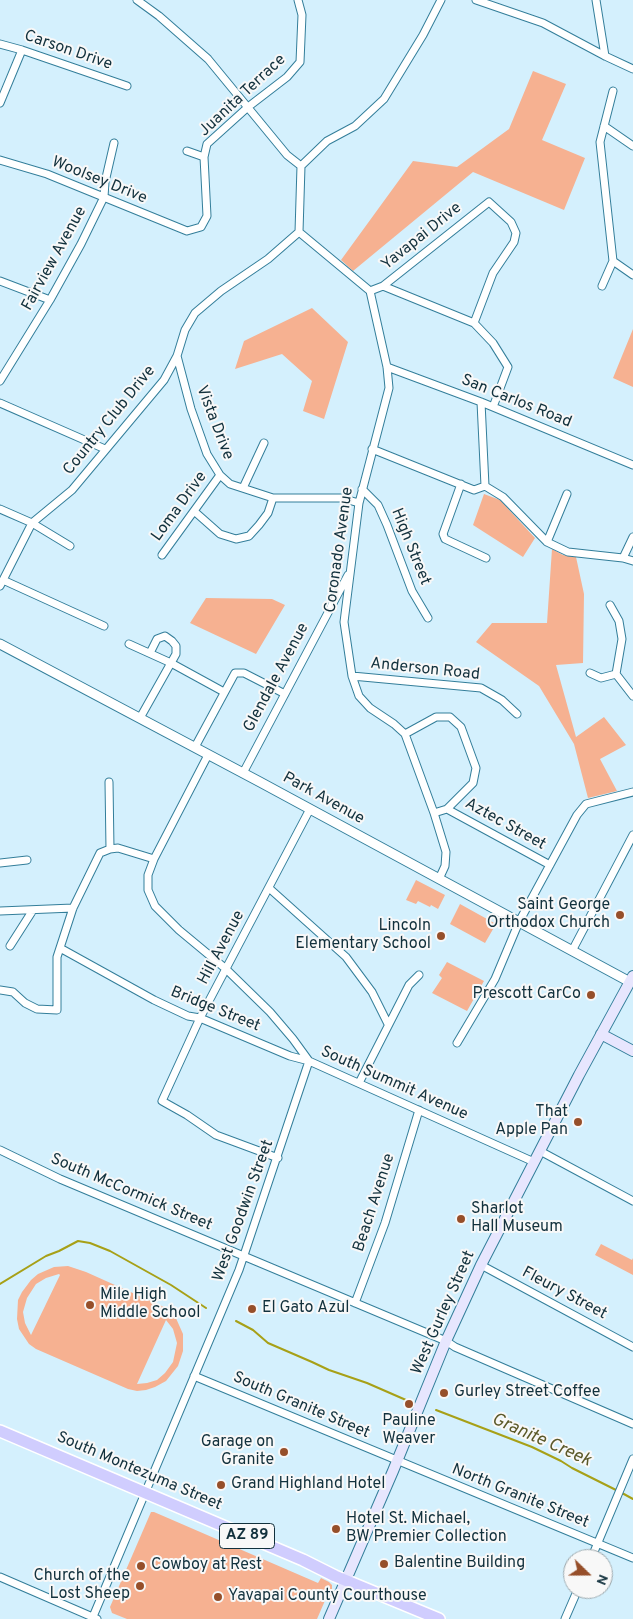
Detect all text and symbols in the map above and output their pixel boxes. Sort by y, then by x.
street label: Carson Drive [21,27,115,75]
street label: Juanita Terrace [196,51,290,141]
street label: Woolsey Drive [48,153,150,209]
street label: Yavapai Drive [378,199,466,275]
street label: Fairview Avenue [18,204,92,314]
street label: Country Club Drive [60,362,160,480]
street label: San Carlos Road [458,371,574,433]
street label: Vista Drive [191,383,237,463]
street label: Loma Drive [148,468,212,546]
street label: Coronado Avenue [322,486,358,614]
street label: High Street [386,506,434,588]
street label: Glendale Avenue [240,620,314,736]
street label: Anderson Road [369,655,481,685]
street label: Park Avenue [279,769,367,829]
street label: Aztec Street [461,795,549,855]
place label: Saint George Orthodox Church [487,896,610,934]
street label: Hill Avenue [195,908,249,988]
marker: Saint George Orthodox Church [614,909,626,921]
place label: Lincoln Elementary School [295,917,431,955]
marker: Lincoln Elementary School [435,930,447,942]
street label: Bridge Street [167,983,263,1037]
place label: Prescott CarCo [473,985,581,1005]
marker: Prescott CarCo [585,989,597,1001]
street label: South Summit Avenue [317,1043,471,1125]
place label: That Apple Pan [495,1103,568,1141]
marker: That Apple Pan [572,1116,584,1128]
street label: West Goodwin Street [209,1138,279,1284]
street label: South McCormick Street [47,1150,215,1236]
street label: Beach Avenue [350,1151,400,1255]
place label: Sharlot Hall Museum [471,1200,563,1238]
marker: Sharlot Hall Museum [455,1213,467,1225]
street label: West Gurley Street [408,1248,480,1378]
street label: Fleury Street [518,1264,610,1324]
place label: Mile High Middle School [100,1286,200,1324]
marker: Mile High Middle School [84,1299,96,1311]
place label: El Gato Azul [262,1299,349,1319]
marker: El Gato Azul [246,1303,258,1315]
street label: South Granite Street [230,1369,372,1443]
place label: Gurley Street Coffee [454,1383,600,1403]
marker: Gurley Street Coffee [438,1387,450,1399]
marker: Pauline Weaver [403,1398,415,1410]
water label: Granite Creek [488,1409,594,1473]
place label: Pauline Weaver [382,1412,436,1450]
street label: South Montezuma Street [53,1428,225,1516]
place label: Garage on Granite [201,1433,274,1471]
marker: Garage on Granite [278,1446,290,1458]
street label: North Granite Street [449,1461,591,1533]
place label: Grand Highland Hotel [231,1475,385,1495]
marker: Grand Highland Hotel [215,1479,227,1491]
place label: Hotel St. Michael, BW Premier Collection [346,1510,507,1548]
marker: Hotel St. Michael, BW Premier Collection [330,1523,342,1535]
road number: AZ 89 [220,1524,274,1548]
north arrow [563,1549,613,1599]
place label: Balentine Building [394,1554,525,1574]
place label: Cowboy at Rest [151,1556,262,1576]
marker: Balentine Building [378,1558,390,1570]
marker: Cowboy at Rest [135,1560,147,1572]
place label: Church of the Lost Sheep [33,1567,130,1605]
text: N [592,1572,611,1587]
marker: Church of the Lost Sheep [134,1580,146,1592]
place label: Yavapai County Courthouse [228,1587,427,1607]
marker: Yavapai County Courthouse [212,1591,224,1603]

